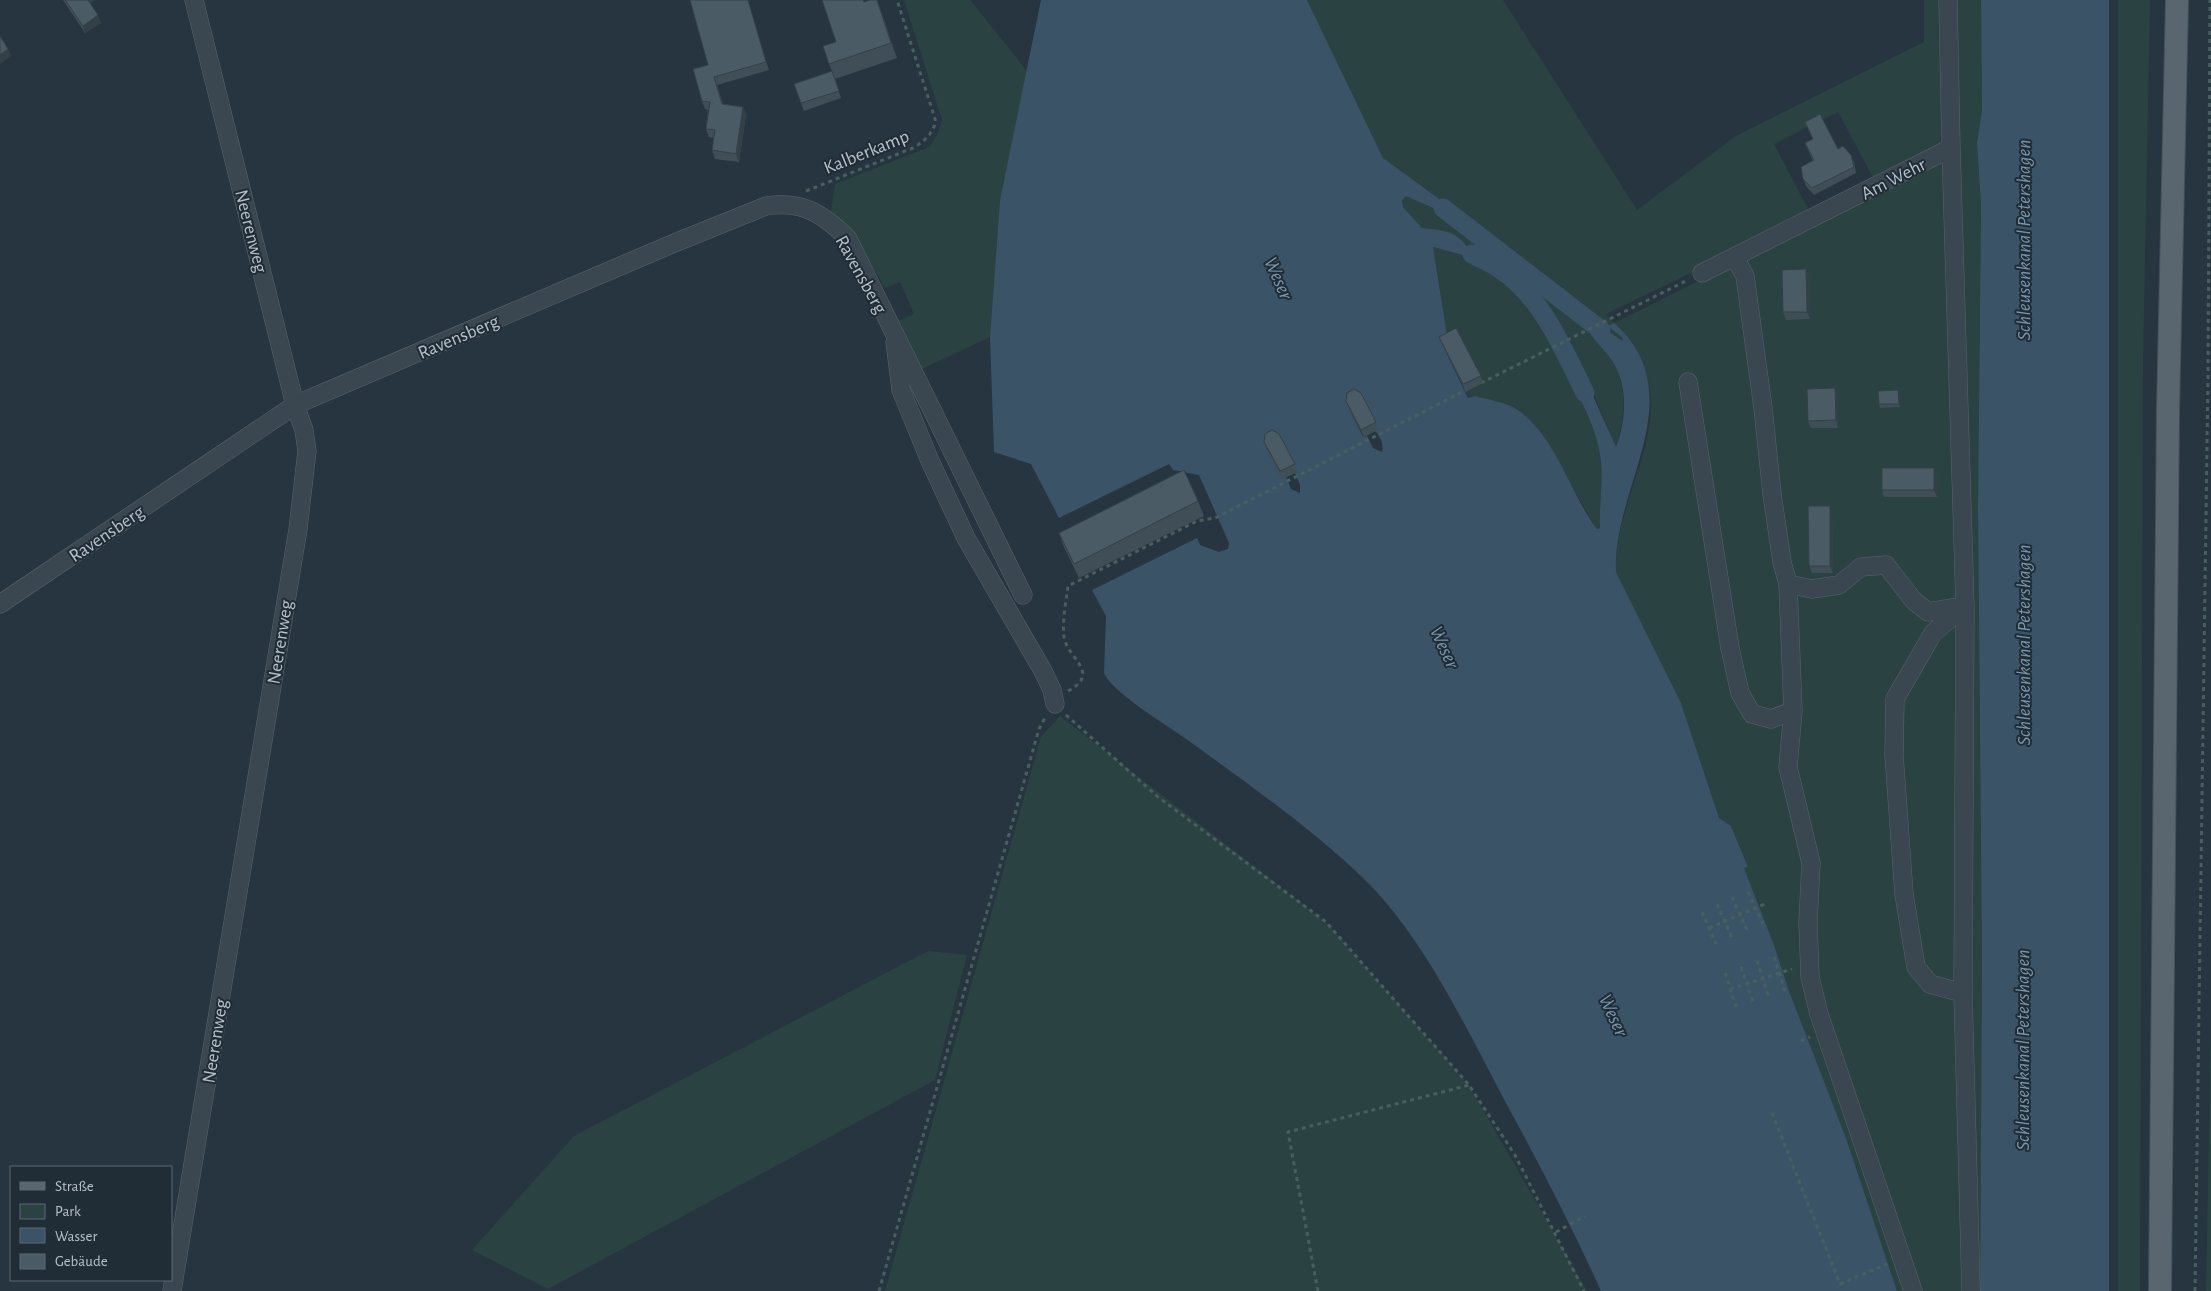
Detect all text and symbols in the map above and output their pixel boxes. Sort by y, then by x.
street label: Kalberkamp [821,127,912,178]
water label: Schleusenkanal Petershagen [2014,139,2034,341]
street label: Am Wehr [1858,155,1929,204]
street label: Neerenweg [231,188,270,276]
street label: Ravensberg [832,233,890,318]
water label: Weser [1260,254,1296,303]
street label: Ravensberg [415,312,503,363]
street label: Ravensberg [66,502,148,566]
water label: Schleusenkanal Petershagen [2014,544,2034,746]
street label: Neerenweg [264,598,297,686]
water label: Weser [1426,623,1463,672]
water label: Schleusenkanal Petershagen [2013,949,2033,1151]
water label: Weser [1595,991,1632,1040]
street label: Neerenweg [199,997,232,1085]
legend [10,1166,172,1281]
text: Straße [55,1179,94,1194]
text: Park [55,1204,81,1219]
text: Wasser [55,1229,98,1244]
text: Gebäude [55,1254,108,1269]

